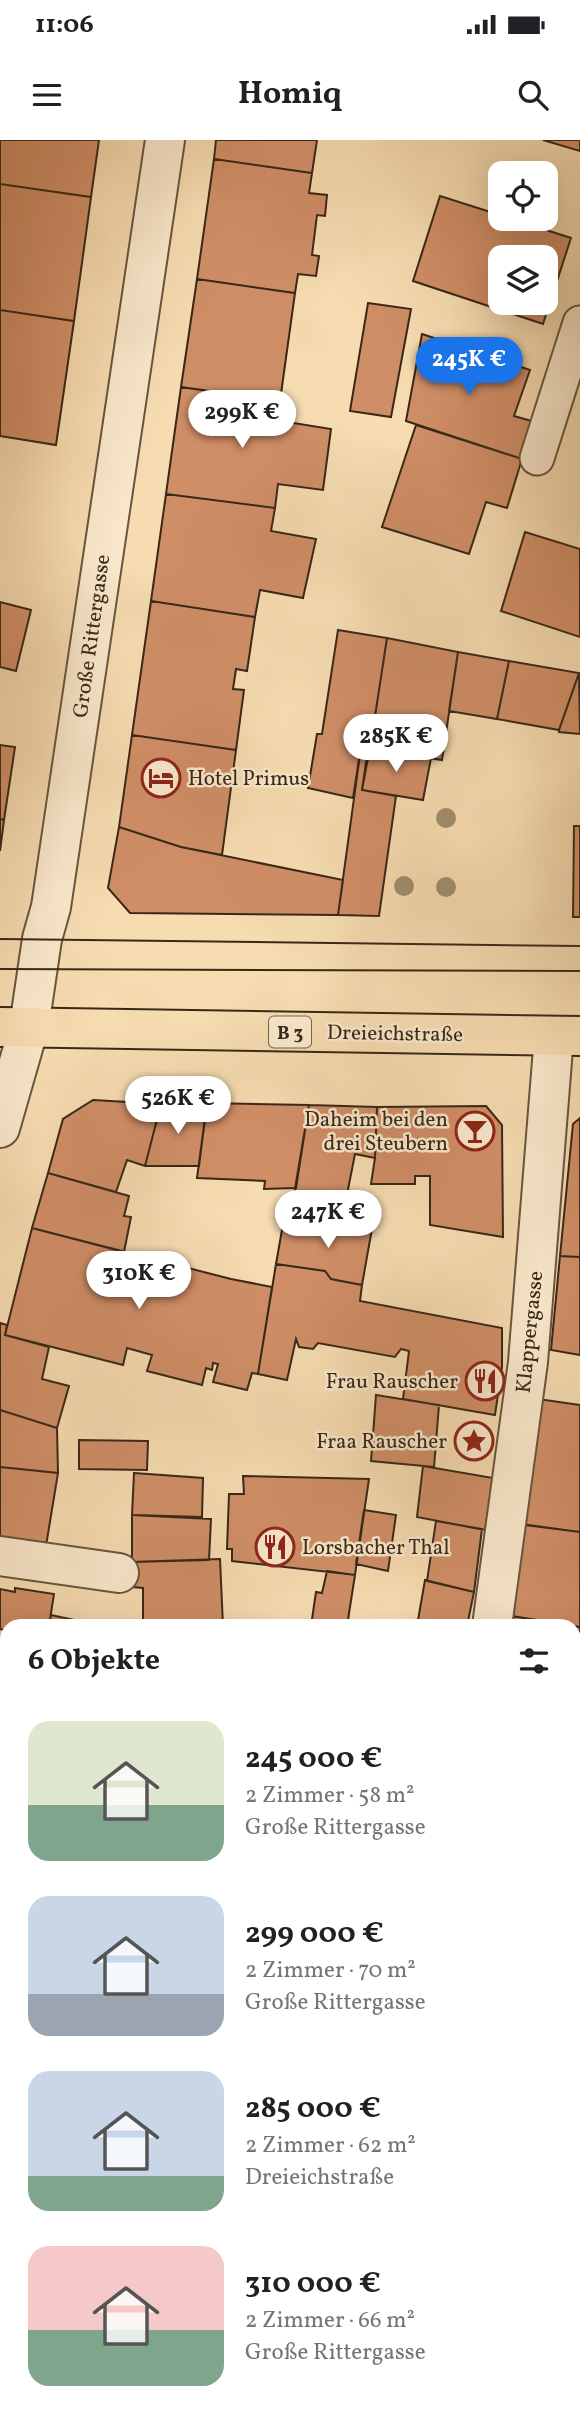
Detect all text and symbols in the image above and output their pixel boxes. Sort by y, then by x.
text: 11:06 [35,7,94,43]
text: Homiq [238,73,342,117]
icon: menu [28,76,66,114]
icon: search [514,76,552,114]
map controls [488,161,558,315]
button: locate [488,161,558,231]
button: layers [488,245,558,315]
pin: 245K € [412,338,526,397]
text: 245K € [432,344,506,376]
pin: 299K € [185,390,299,450]
text: 299K € [204,397,280,429]
street label: Große Rittergasse [67,552,118,720]
pin: 285K € [339,714,453,774]
text: 285K € [359,721,433,753]
hotel icon: Hotel Primus [140,757,182,799]
place label: Hotel Primus [188,765,309,794]
road number: B 3 [269,1016,311,1048]
street label: Dreieichstraße [327,1019,463,1050]
pin: 526K € [121,1076,235,1136]
text: 526K € [141,1083,215,1115]
place label: Daheim bei den drei Steubern [304,1106,448,1159]
bar icon: Daheim bei den drei Steubern [454,1110,496,1152]
pin: 247K € [271,1190,385,1250]
text: 247K € [291,1197,365,1229]
pin: 310K € [82,1252,196,1311]
text: 310K € [102,1258,176,1290]
street label: Klappergasse [510,1269,551,1395]
restaurant icon: Frau Rauscher [464,1360,506,1402]
place label: Frau Rauscher [326,1368,458,1397]
place icon: Fraa Rauscher [453,1420,495,1462]
place label: Fraa Rauscher [316,1428,447,1457]
restaurant icon: Lorsbacher Thal [254,1526,296,1568]
place label: Lorsbacher Thal [302,1534,449,1563]
text: 6 Objekte [28,1640,160,1682]
icon: filters [515,1642,553,1680]
text: 245 000 € [245,1738,382,1780]
icon: home [84,1749,168,1833]
text: 2 Zimmer · 58 m² [245,1780,415,1812]
text: Große Rittergasse [245,1812,426,1844]
text: 299 000 € [245,1913,384,1955]
icon: home [84,1924,168,2008]
text: 2 Zimmer · 70 m² [245,1955,416,1987]
text: Große Rittergasse [245,1987,426,2019]
text: 285 000 € [245,2088,381,2130]
icon: home [84,2099,168,2183]
text: 2 Zimmer · 62 m² [245,2130,416,2162]
text: Dreieichstraße [245,2162,394,2194]
text: 310 000 € [245,2263,381,2305]
icon: home [84,2274,168,2358]
text: 2 Zimmer · 66 m² [245,2305,415,2337]
text: Große Rittergasse [245,2337,426,2369]

